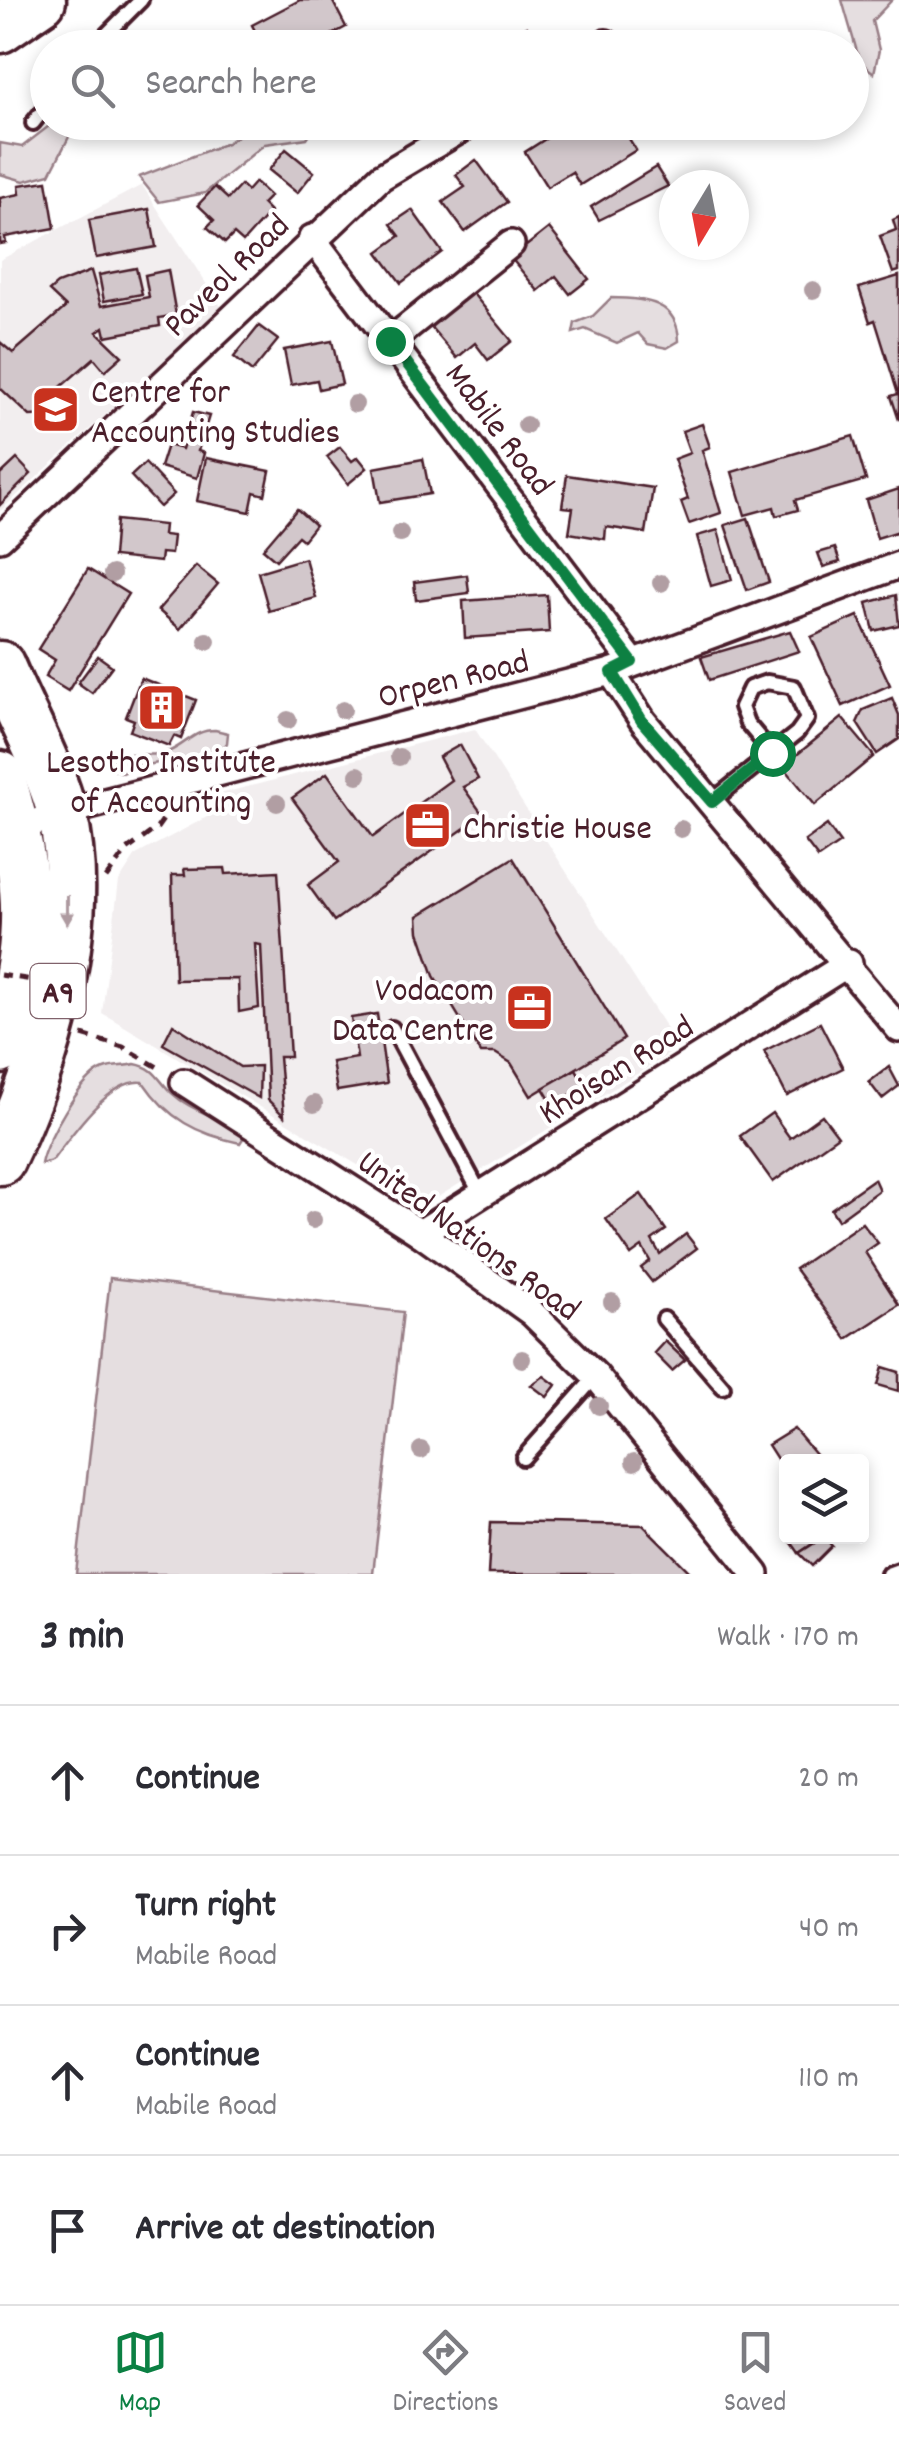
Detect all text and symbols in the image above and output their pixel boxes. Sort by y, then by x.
search box [30,30,869,140]
icon: search [65,58,120,113]
text: Search here [145,58,317,113]
north arrow [659,170,749,260]
street label: Paveol Road [154,204,303,351]
route end [368,319,414,365]
street label: Mabile Road [430,354,564,508]
place label: Centre for Accounting Studies [91,370,340,460]
school or university icon: Centre for Accounting Studies [30,384,82,436]
street label: Orpen Road [373,639,535,725]
building icon: Lesotho Institute of Accounting [135,682,187,734]
route start [750,731,796,777]
place label: Lesotho Institute of Accounting [46,740,276,830]
office icon: Christie House [402,800,454,852]
place label: Christie House [463,806,652,856]
one-way arrow [59,894,75,926]
road number: A9 [30,964,86,1018]
place label: Vodacom Data Centre [332,968,494,1058]
office icon: Vodacom Data Centre [503,982,555,1034]
street label: Khoisan Road [530,1005,705,1140]
street label: United Nations Road [345,1140,589,1336]
map controls [779,1454,869,1544]
button: layers [779,1454,869,1544]
text: 3 min [40,1609,124,1669]
text: Walk · 170 m [717,1616,859,1662]
icon: ahead [40,1753,95,1808]
text: Continue [135,1753,260,1808]
text: 20 m [798,1757,859,1803]
text: Turn right [135,1880,276,1935]
icon: right [40,1903,95,1958]
text: 40 m [799,1907,859,1953]
text: Mabile Road [135,1935,277,1981]
text: Continue [135,2030,260,2085]
icon: ahead [40,2053,95,2108]
text: 110 m [798,2057,859,2103]
text: Mabile Road [135,2085,277,2131]
icon: arrive [40,2203,95,2258]
text: Arrive at destination [135,2203,435,2258]
tab: Map [113,2325,168,2425]
tab: Directions [393,2325,499,2425]
tab: Saved [724,2325,786,2425]

